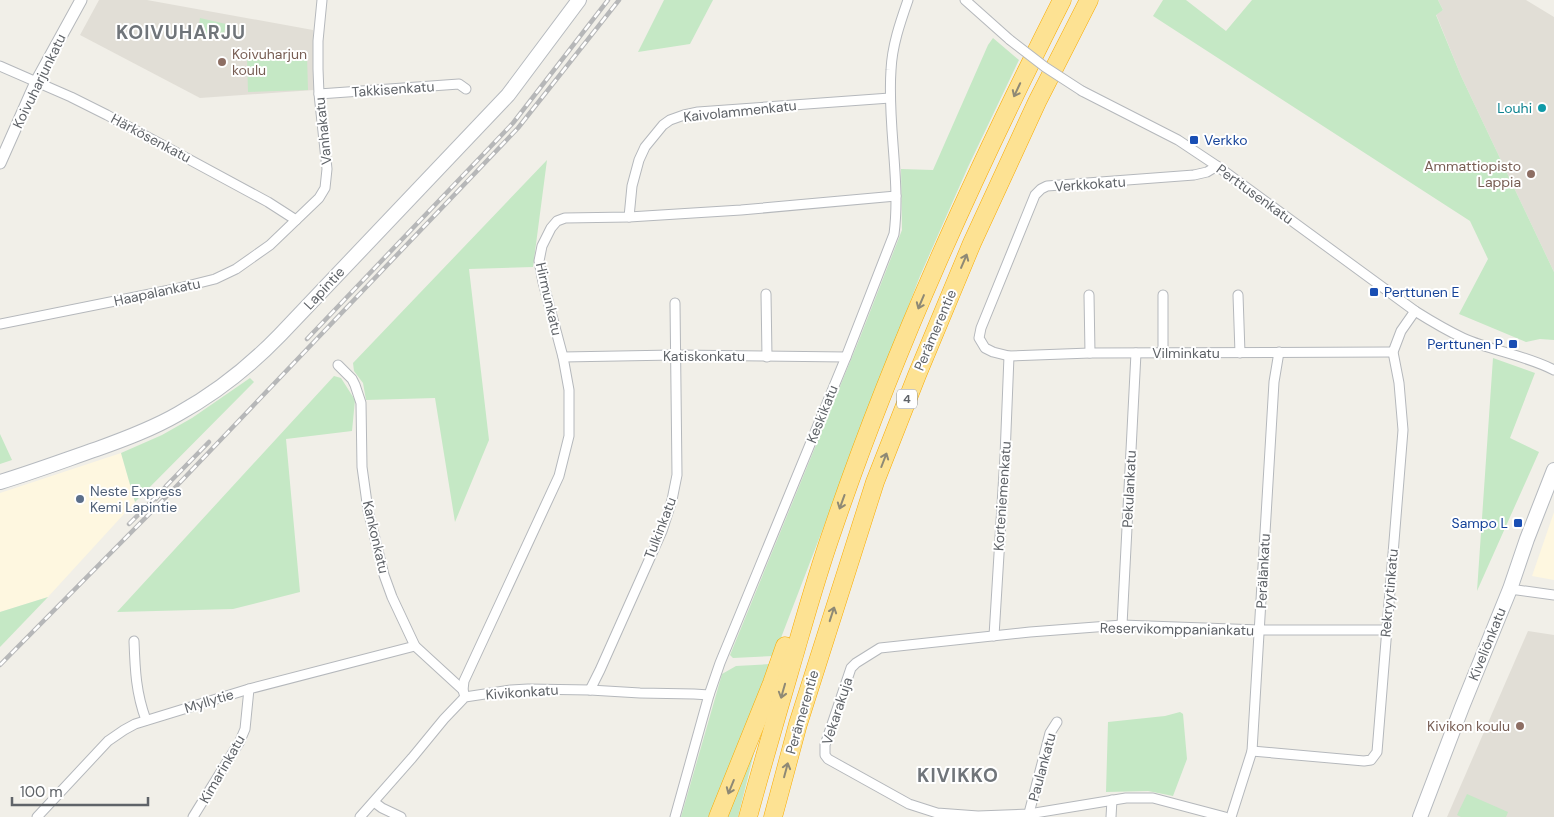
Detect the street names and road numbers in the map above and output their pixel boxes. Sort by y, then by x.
street label: Koivuharjunkatu [8,31,70,131]
street label: Takkisenkatu [351,77,435,101]
street label: Vanhakatu [311,96,335,166]
street label: Kaivolammenkatu [682,96,798,126]
street label: Härkösenkatu [108,109,194,167]
street label: Perttusenkatu [1213,160,1297,228]
street label: Verkkokatu [1054,173,1126,195]
street label: Hirmunkatu [532,261,566,337]
street label: Lapintie [300,263,348,313]
street label: Haapalankatu [112,274,202,310]
street label: Perämerentie [910,287,960,373]
street label: Vilminkatu [1152,344,1220,362]
street label: Katiskonkatu [663,347,745,365]
street label: Keskikatu [802,382,842,446]
road number: 4 [897,389,917,408]
street label: Korteniemenkatu [989,440,1015,552]
street label: Pekulankatu [1118,450,1140,528]
street label: Tulkinkatu [640,495,680,561]
street label: Kankonkatu [359,499,393,575]
street label: Perälänkatu [1252,533,1274,609]
street label: Rekryytinkatu [1376,548,1402,638]
street label: Kiveliönkatu [1464,605,1510,683]
street label: Reservikomppaniankatu [1100,619,1254,639]
street label: Perämerentie [781,668,823,756]
street label: Vekarakuja [818,675,856,747]
street label: Kivikonkatu [485,680,559,704]
street label: Myllytie [182,685,236,717]
street label: Paulankatu [1024,731,1060,803]
street label: Kimarinkatu [195,732,249,806]

